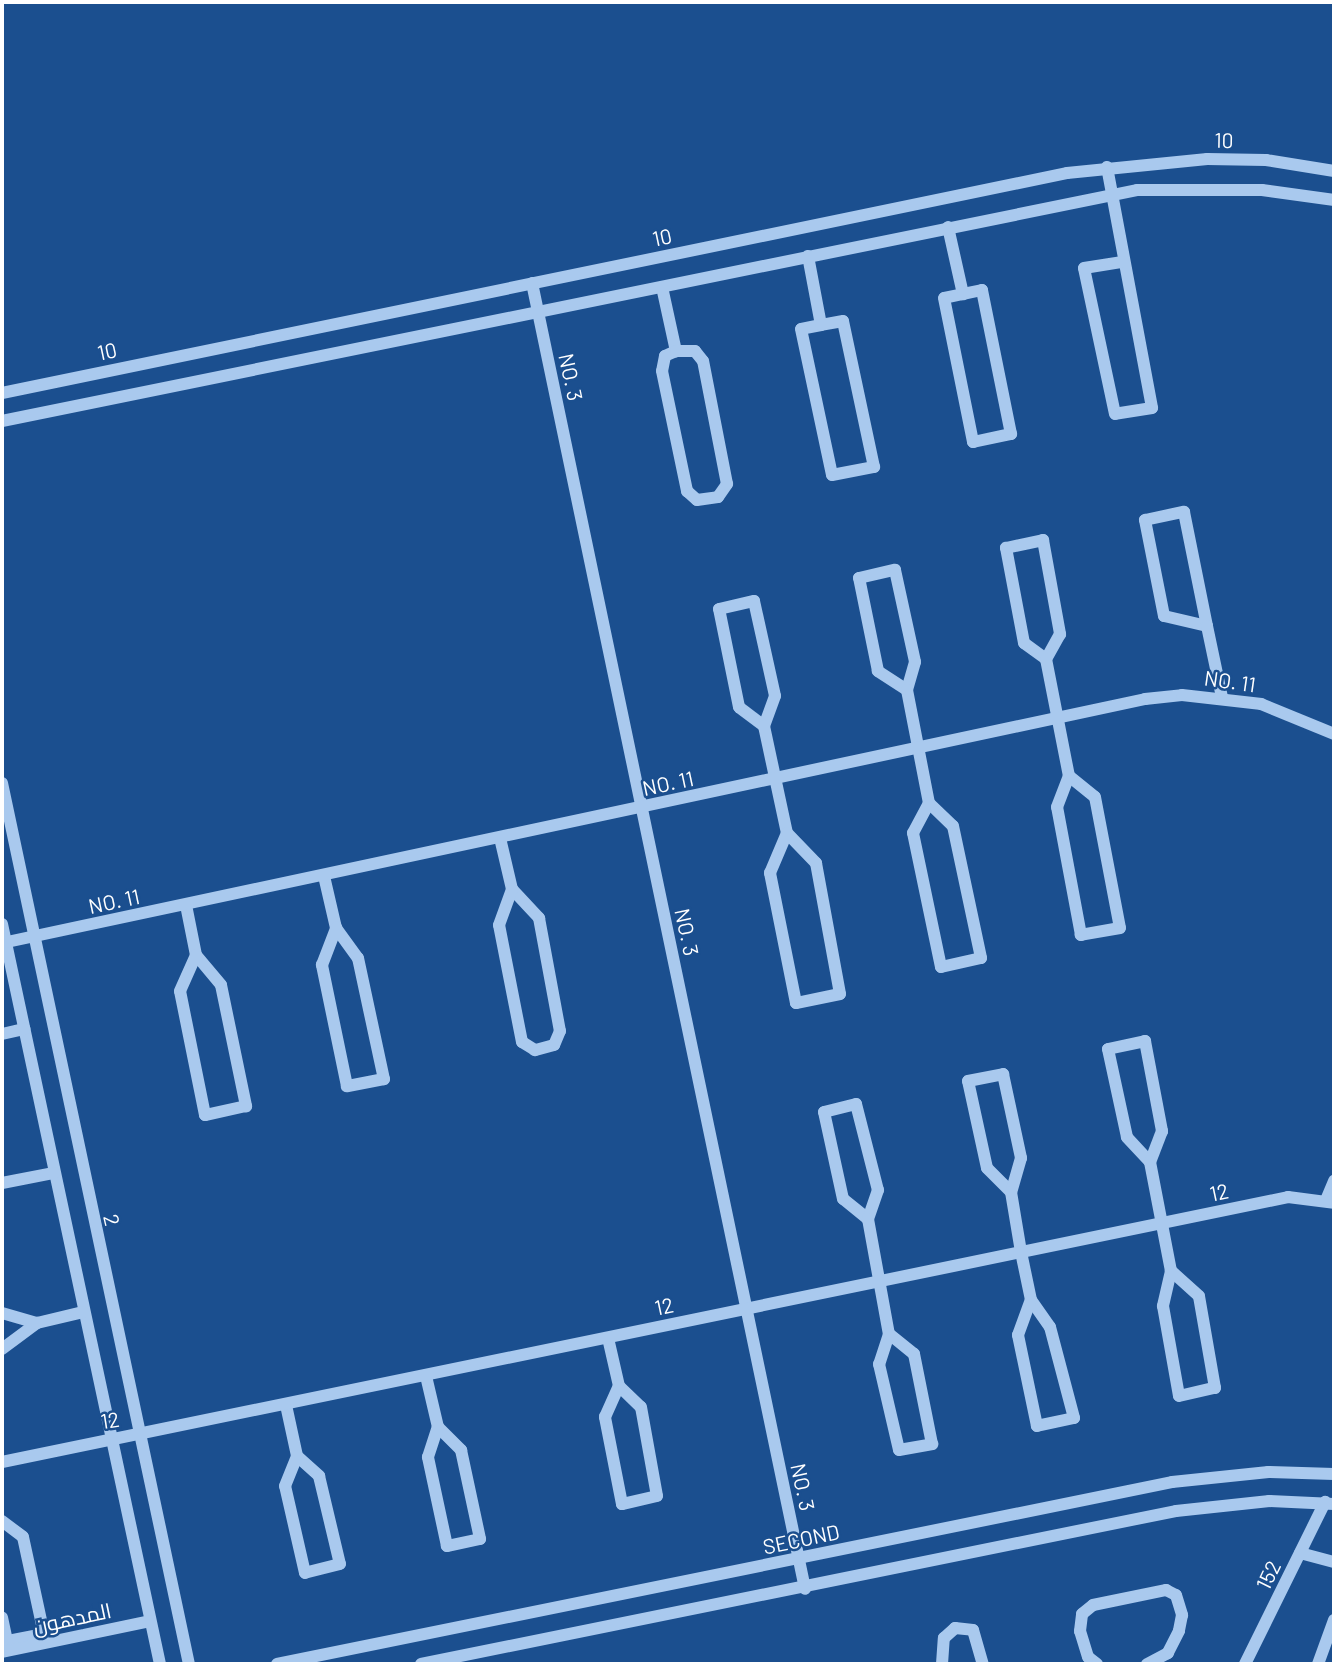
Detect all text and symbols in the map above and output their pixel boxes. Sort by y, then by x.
street label: 10 [1214,127,1234,153]
street label: 10 [650,223,674,251]
street label: 10 [95,337,119,365]
street label: NO. 3 [554,351,588,403]
street label: NO. 11 [1203,665,1257,697]
street label: NO. 11 [640,765,696,801]
street label: NO. 11 [86,883,142,919]
street label: NO. 3 [670,906,704,958]
street label: 12 [1207,1178,1231,1206]
street label: 2 [98,1212,126,1228]
street label: 12 [652,1292,676,1320]
street label: 12 [99,1406,121,1434]
street label: NO. 3 [786,1461,820,1513]
street label: SECOND [760,1519,842,1559]
street label: 152 [1250,1556,1286,1594]
street label: المدهون [30,1597,114,1639]

